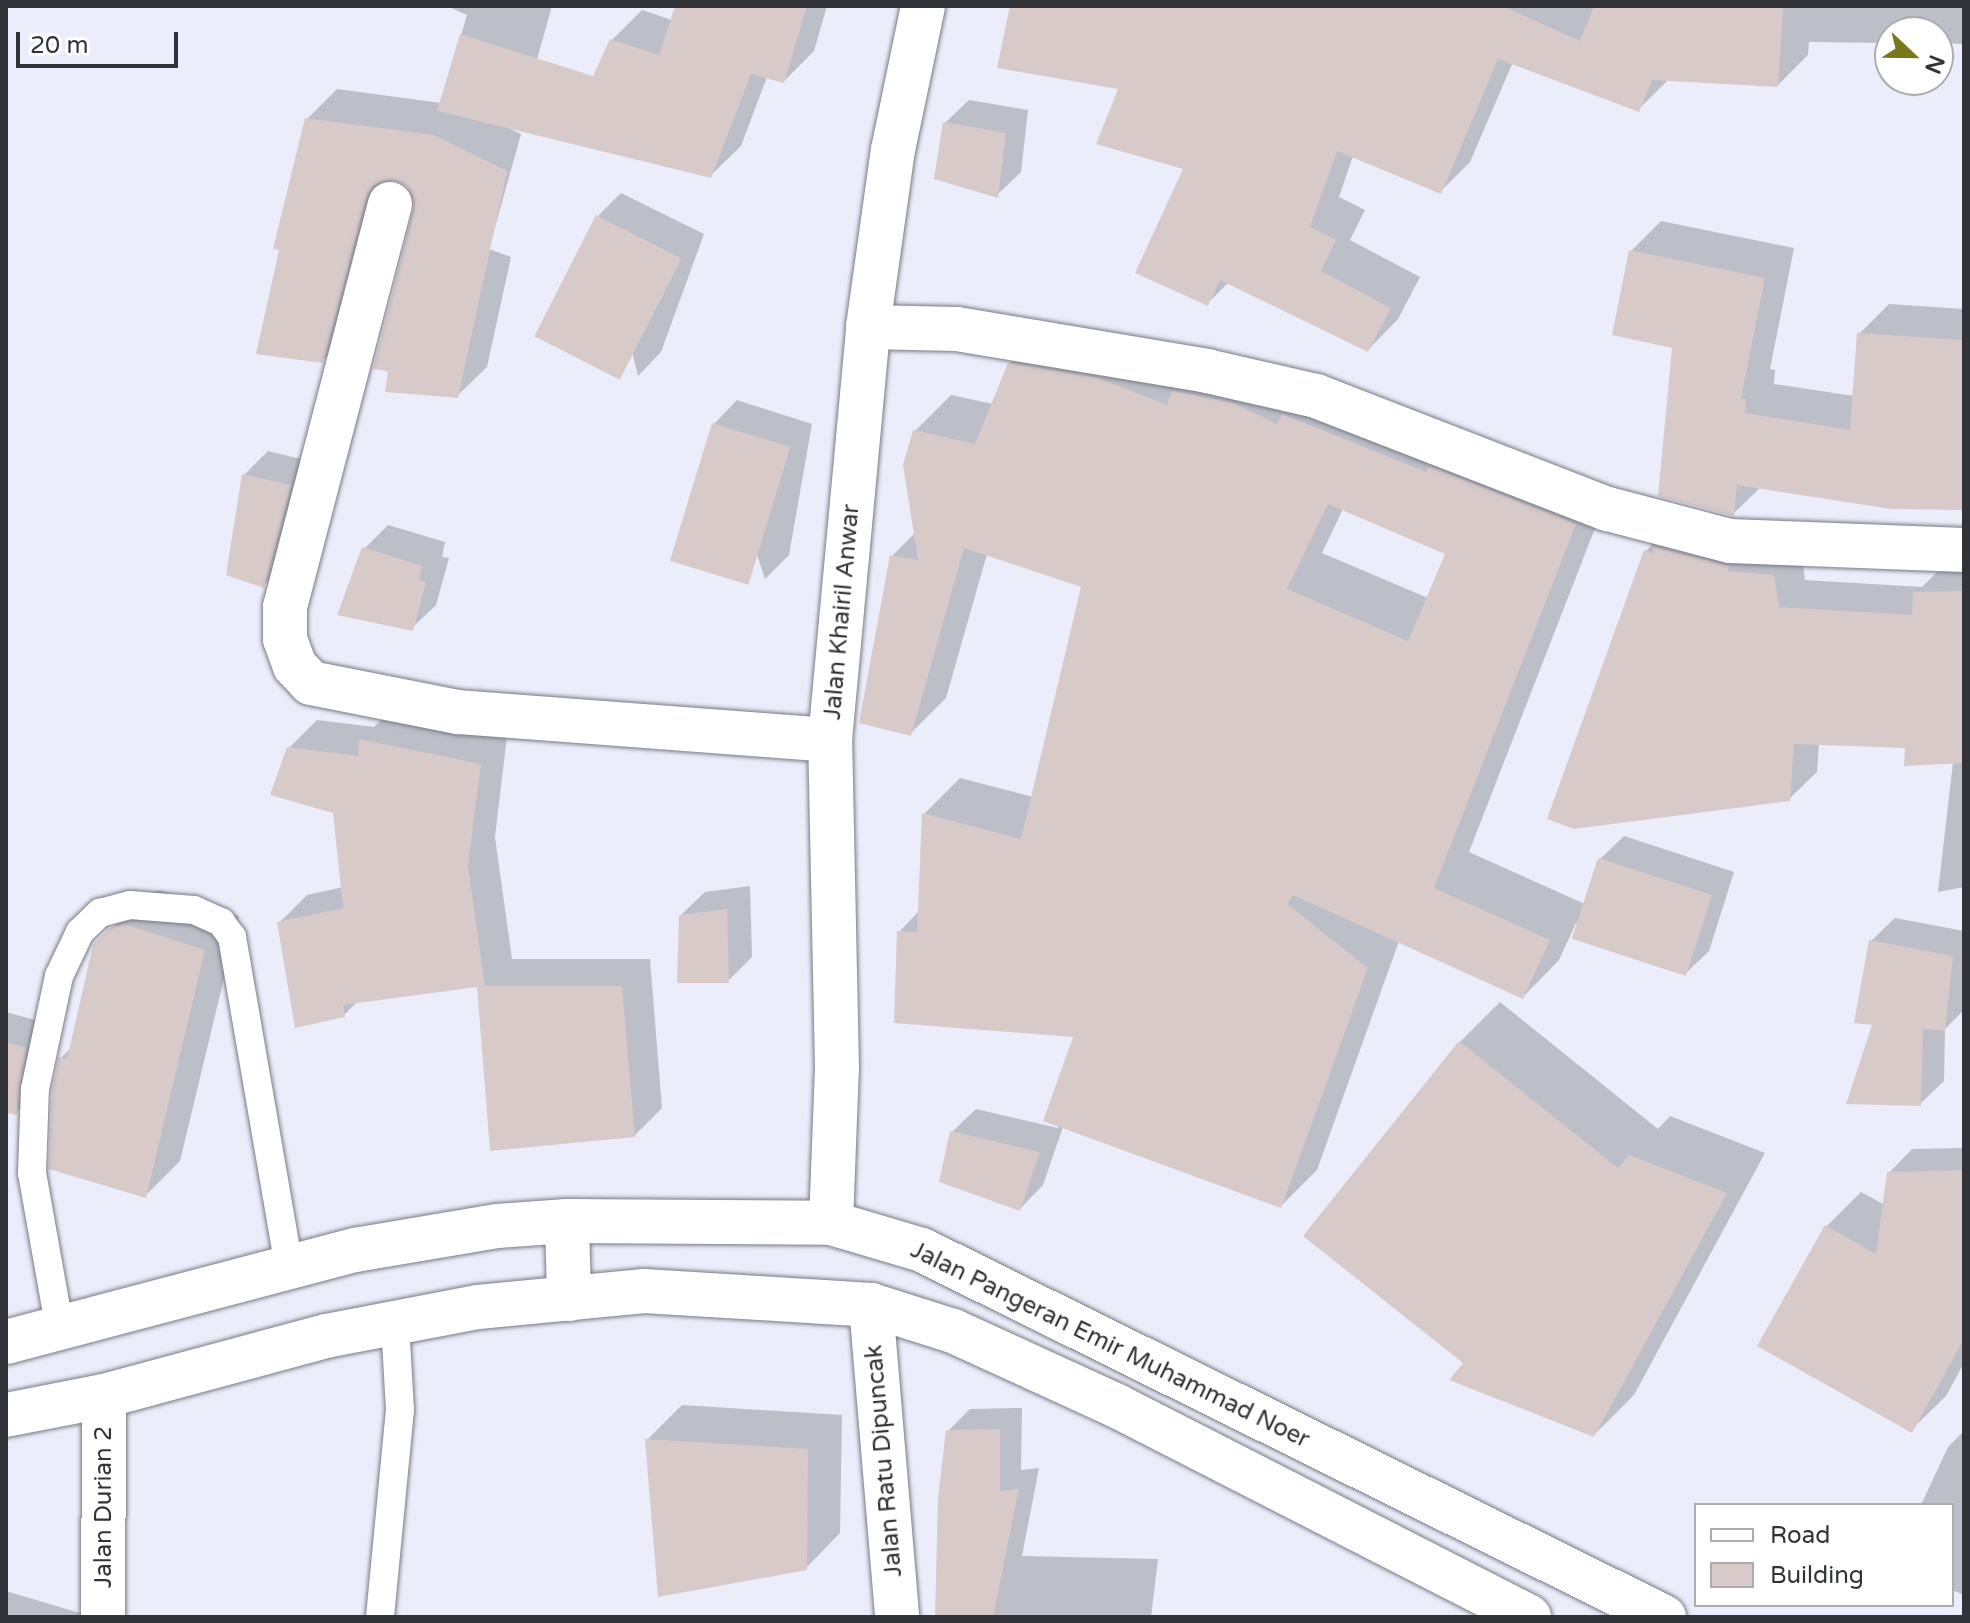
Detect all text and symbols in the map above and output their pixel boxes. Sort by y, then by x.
scale bar [20,16,182,66]
north arrow [1874,16,1954,96]
text: 20 m [30,31,88,60]
text: N [1919,51,1950,77]
street label: Jalan Khairil Anwar [818,503,866,721]
street label: Jalan Pangeran Emir Muhammad Noer [906,1236,1314,1454]
street label: Jalan Ratu Dipuncak [860,1344,908,1578]
street label: Jalan Durian 2 [90,1426,118,1588]
legend [1694,1503,1954,1607]
text: Road [1770,1521,1830,1550]
text: Building [1770,1561,1864,1590]

